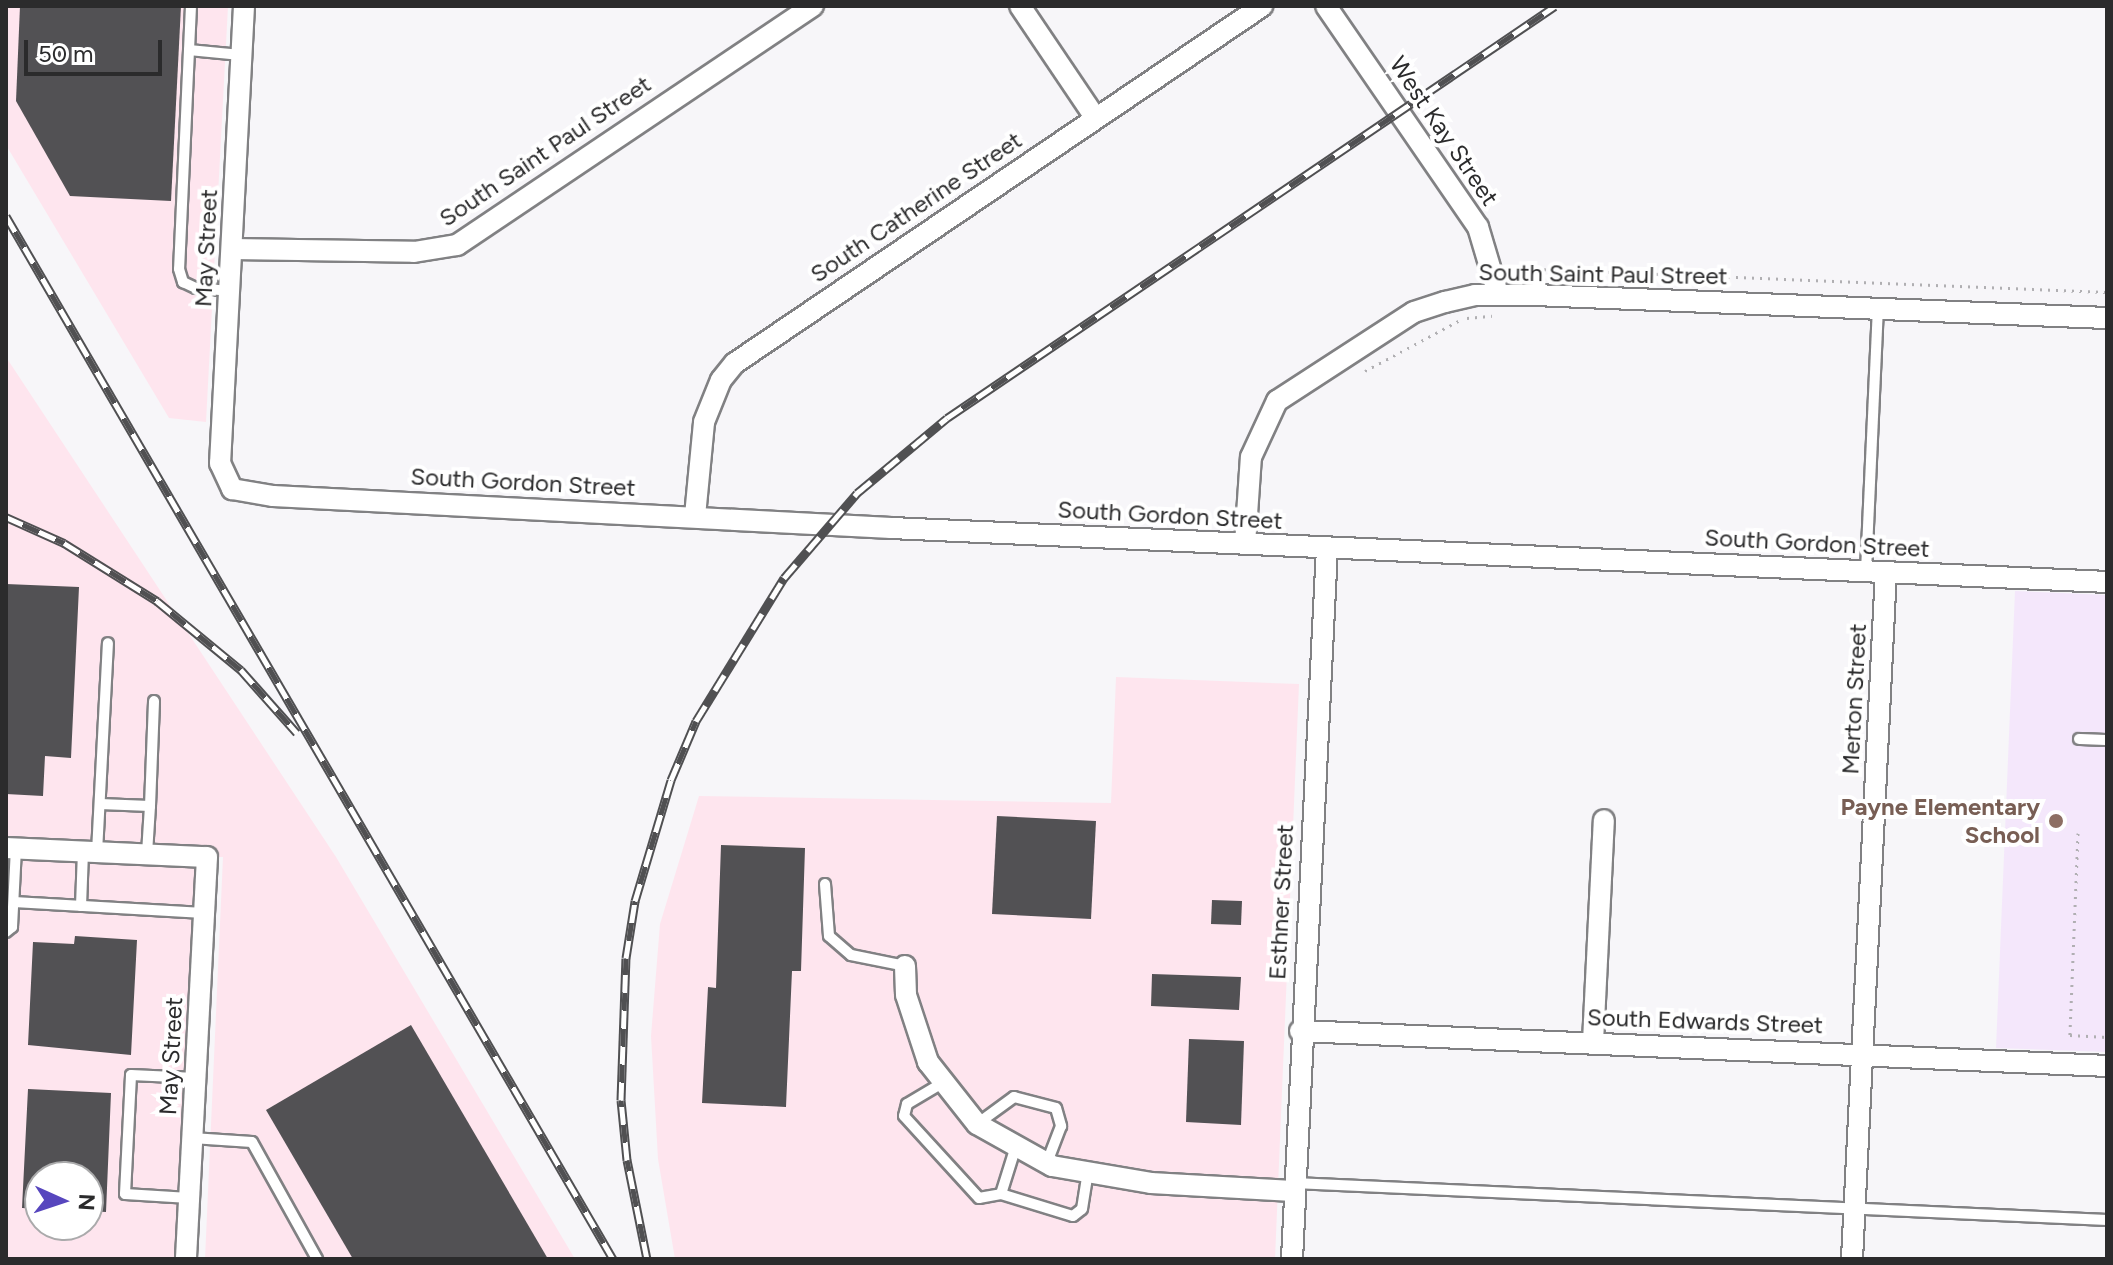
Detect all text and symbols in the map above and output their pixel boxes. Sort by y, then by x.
scale bar [28,24,166,74]
text: 50 m [38,39,94,68]
street label: West Kay Street [1384,51,1504,211]
street label: South Saint Paul Street [434,69,656,233]
street label: South Catherine Street [805,125,1027,289]
street label: May Street [189,188,223,308]
street label: South Saint Paul Street [1478,257,1728,291]
street label: South Gordon Street [410,462,636,502]
street label: South Gordon Street [1057,495,1283,535]
street label: South Gordon Street [1704,523,1930,563]
street label: Merton Street [1836,623,1872,775]
place label: Payne Elementary School [1841,793,2040,849]
marker: Payne Elementary School [2047,812,2065,830]
street label: Esthner Street [1263,824,1299,980]
street label: May Street [154,996,188,1116]
street label: South Edwards Street [1587,1002,1823,1040]
north arrow [24,1161,104,1241]
text: N [73,1193,100,1211]

